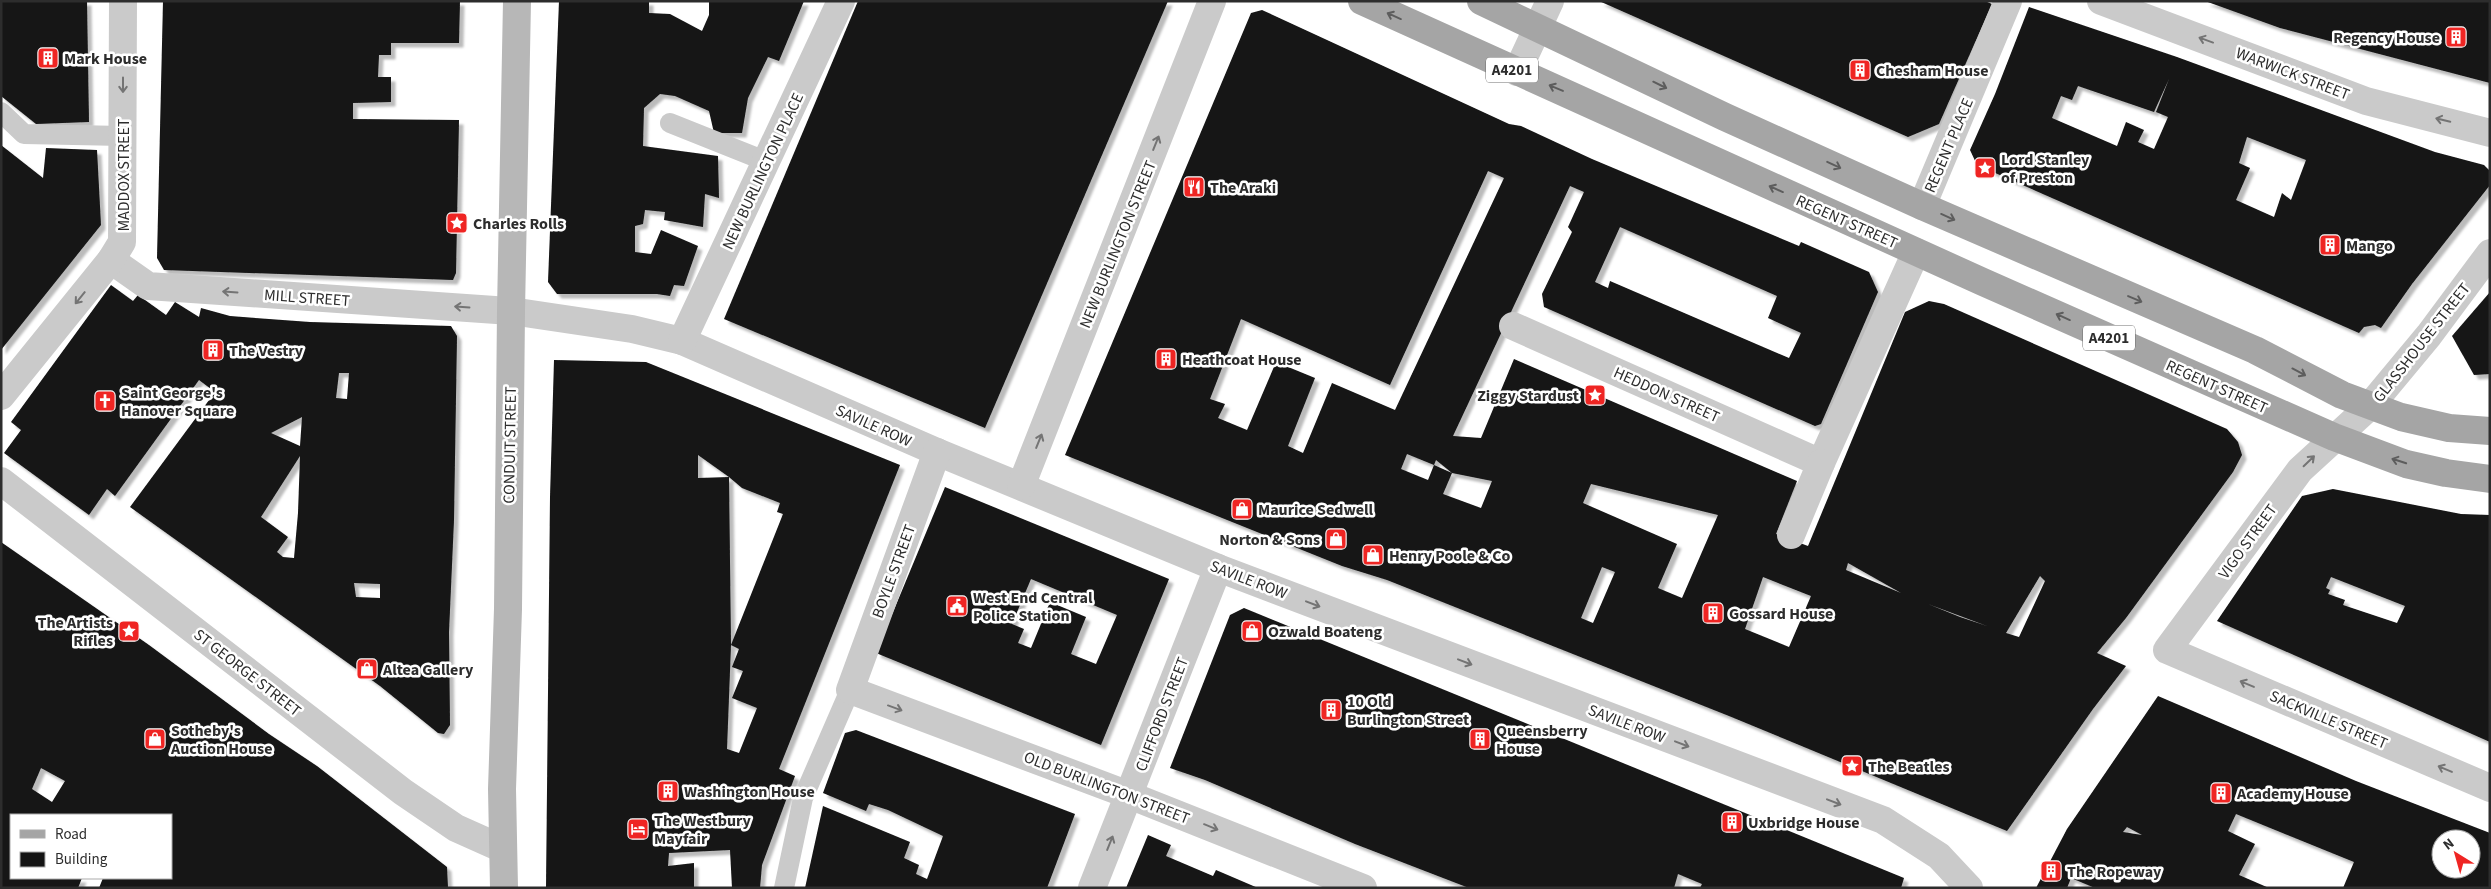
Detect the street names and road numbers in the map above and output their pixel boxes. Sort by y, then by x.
street label: WARWICK STREET [2233,42,2353,106]
road number: A4201 [1486,58,1538,82]
street label: NEW BURLINGTON PLACE [717,89,809,253]
street label: REGENT PLACE [1919,95,1979,196]
street label: MADDOX STREET [113,118,135,232]
street label: NEW BURLINGTON STREET [1074,157,1162,331]
street label: REGENT STREET [1792,190,1901,254]
street label: GLASSHOUSE STREET [2368,278,2476,407]
street label: MILL STREET [263,284,351,312]
road number: A4201 [2083,326,2135,350]
street label: REGENT STREET [2162,355,2271,419]
street label: HEDDON STREET [1610,362,1724,428]
street label: CONDUIT STREET [498,386,522,504]
street label: SAVILE ROW [832,399,915,453]
street label: VIGO STREET [2213,499,2283,583]
street label: BOYLE STREET [867,521,921,621]
street label: SAVILE ROW [1207,555,1291,605]
street label: ST GEORGE STREET [189,624,306,722]
street label: CLIFFORD STREET [1130,654,1194,775]
street label: SACKVILLE STREET [2266,685,2391,755]
street label: SAVILE ROW [1585,699,1669,749]
street label: OLD BURLINGTON STREET [1021,746,1193,830]

